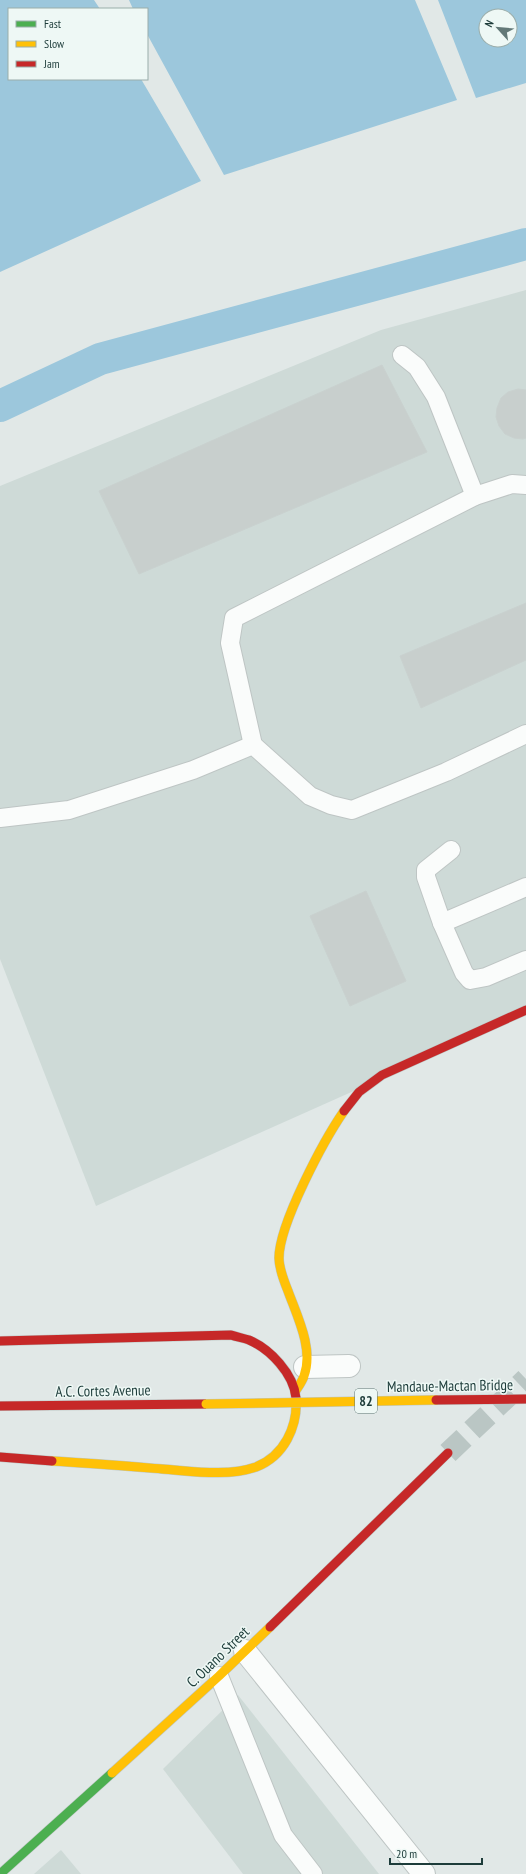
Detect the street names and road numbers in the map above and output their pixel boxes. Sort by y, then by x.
street label: Mandaue-Mactan Bridge [387,1375,513,1396]
street label: A.C. Cortes Avenue [55,1380,151,1401]
road number: 82 [355,1389,377,1413]
street label: C. Ouano Street [182,1622,253,1691]

